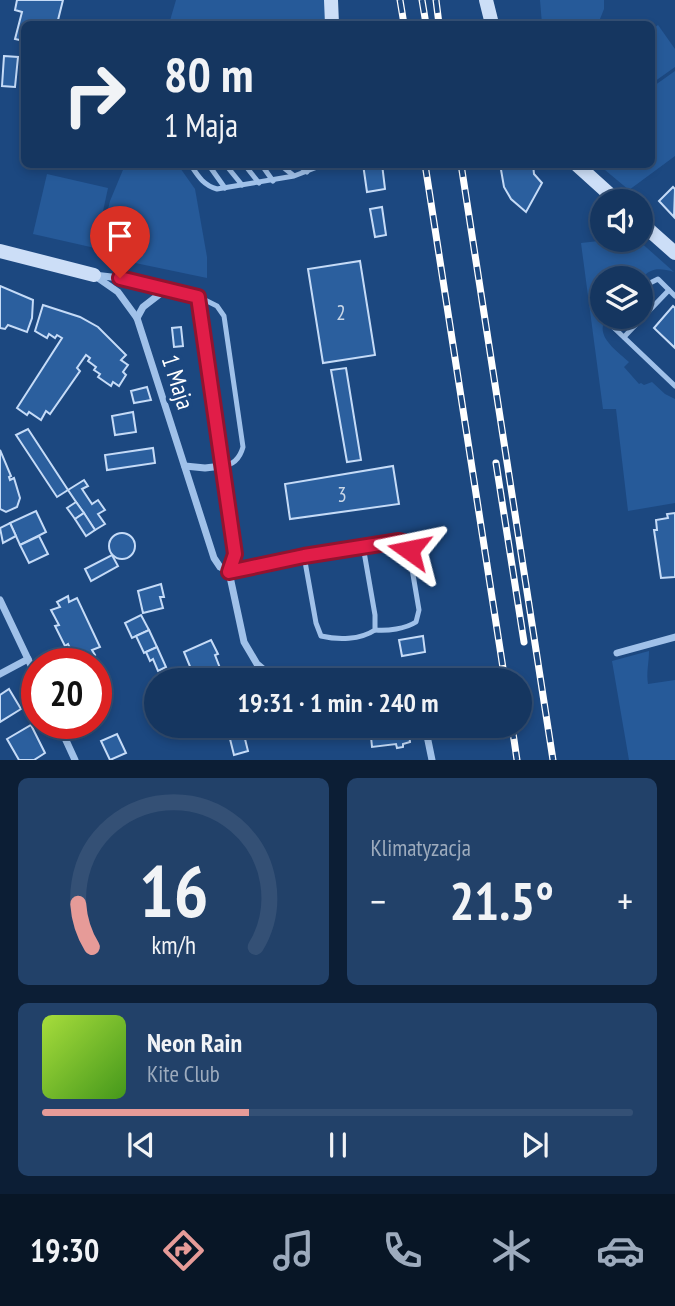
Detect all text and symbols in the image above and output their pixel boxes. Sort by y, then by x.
text: 80 m [164,42,253,106]
icon: right [49,49,140,140]
text: 1 Maja [164,104,238,146]
map controls [590,189,653,329]
button: sound [590,189,653,252]
pin [90,206,150,278]
icon: arrive [101,217,139,255]
button: layers [590,266,653,329]
house number: 2 [336,299,346,326]
street label: 1 Maja [155,351,201,413]
house number: 3 [337,481,347,508]
position arrow [372,513,446,587]
speed limit sign: 20 [21,648,112,739]
text: 19:31 · 1 min · 240 m [238,686,438,719]
text: Klimatyzacja [371,833,471,862]
text: 16 [138,844,208,938]
text: 21.5° [449,867,554,934]
text: − [371,876,386,925]
text: + [617,876,633,925]
text: km/h [151,929,195,961]
text: Neon Rain [147,1026,242,1059]
text: Kite Club [147,1059,220,1088]
icon: previous [122,1126,160,1164]
icon: pause [319,1126,357,1164]
icon: next [516,1126,554,1164]
icon: directions [159,1226,208,1275]
icon: music [269,1226,318,1275]
icon: phone [378,1226,427,1275]
icon: climate [487,1226,536,1275]
icon: car [596,1226,645,1275]
text: 19:30 [30,1229,99,1271]

